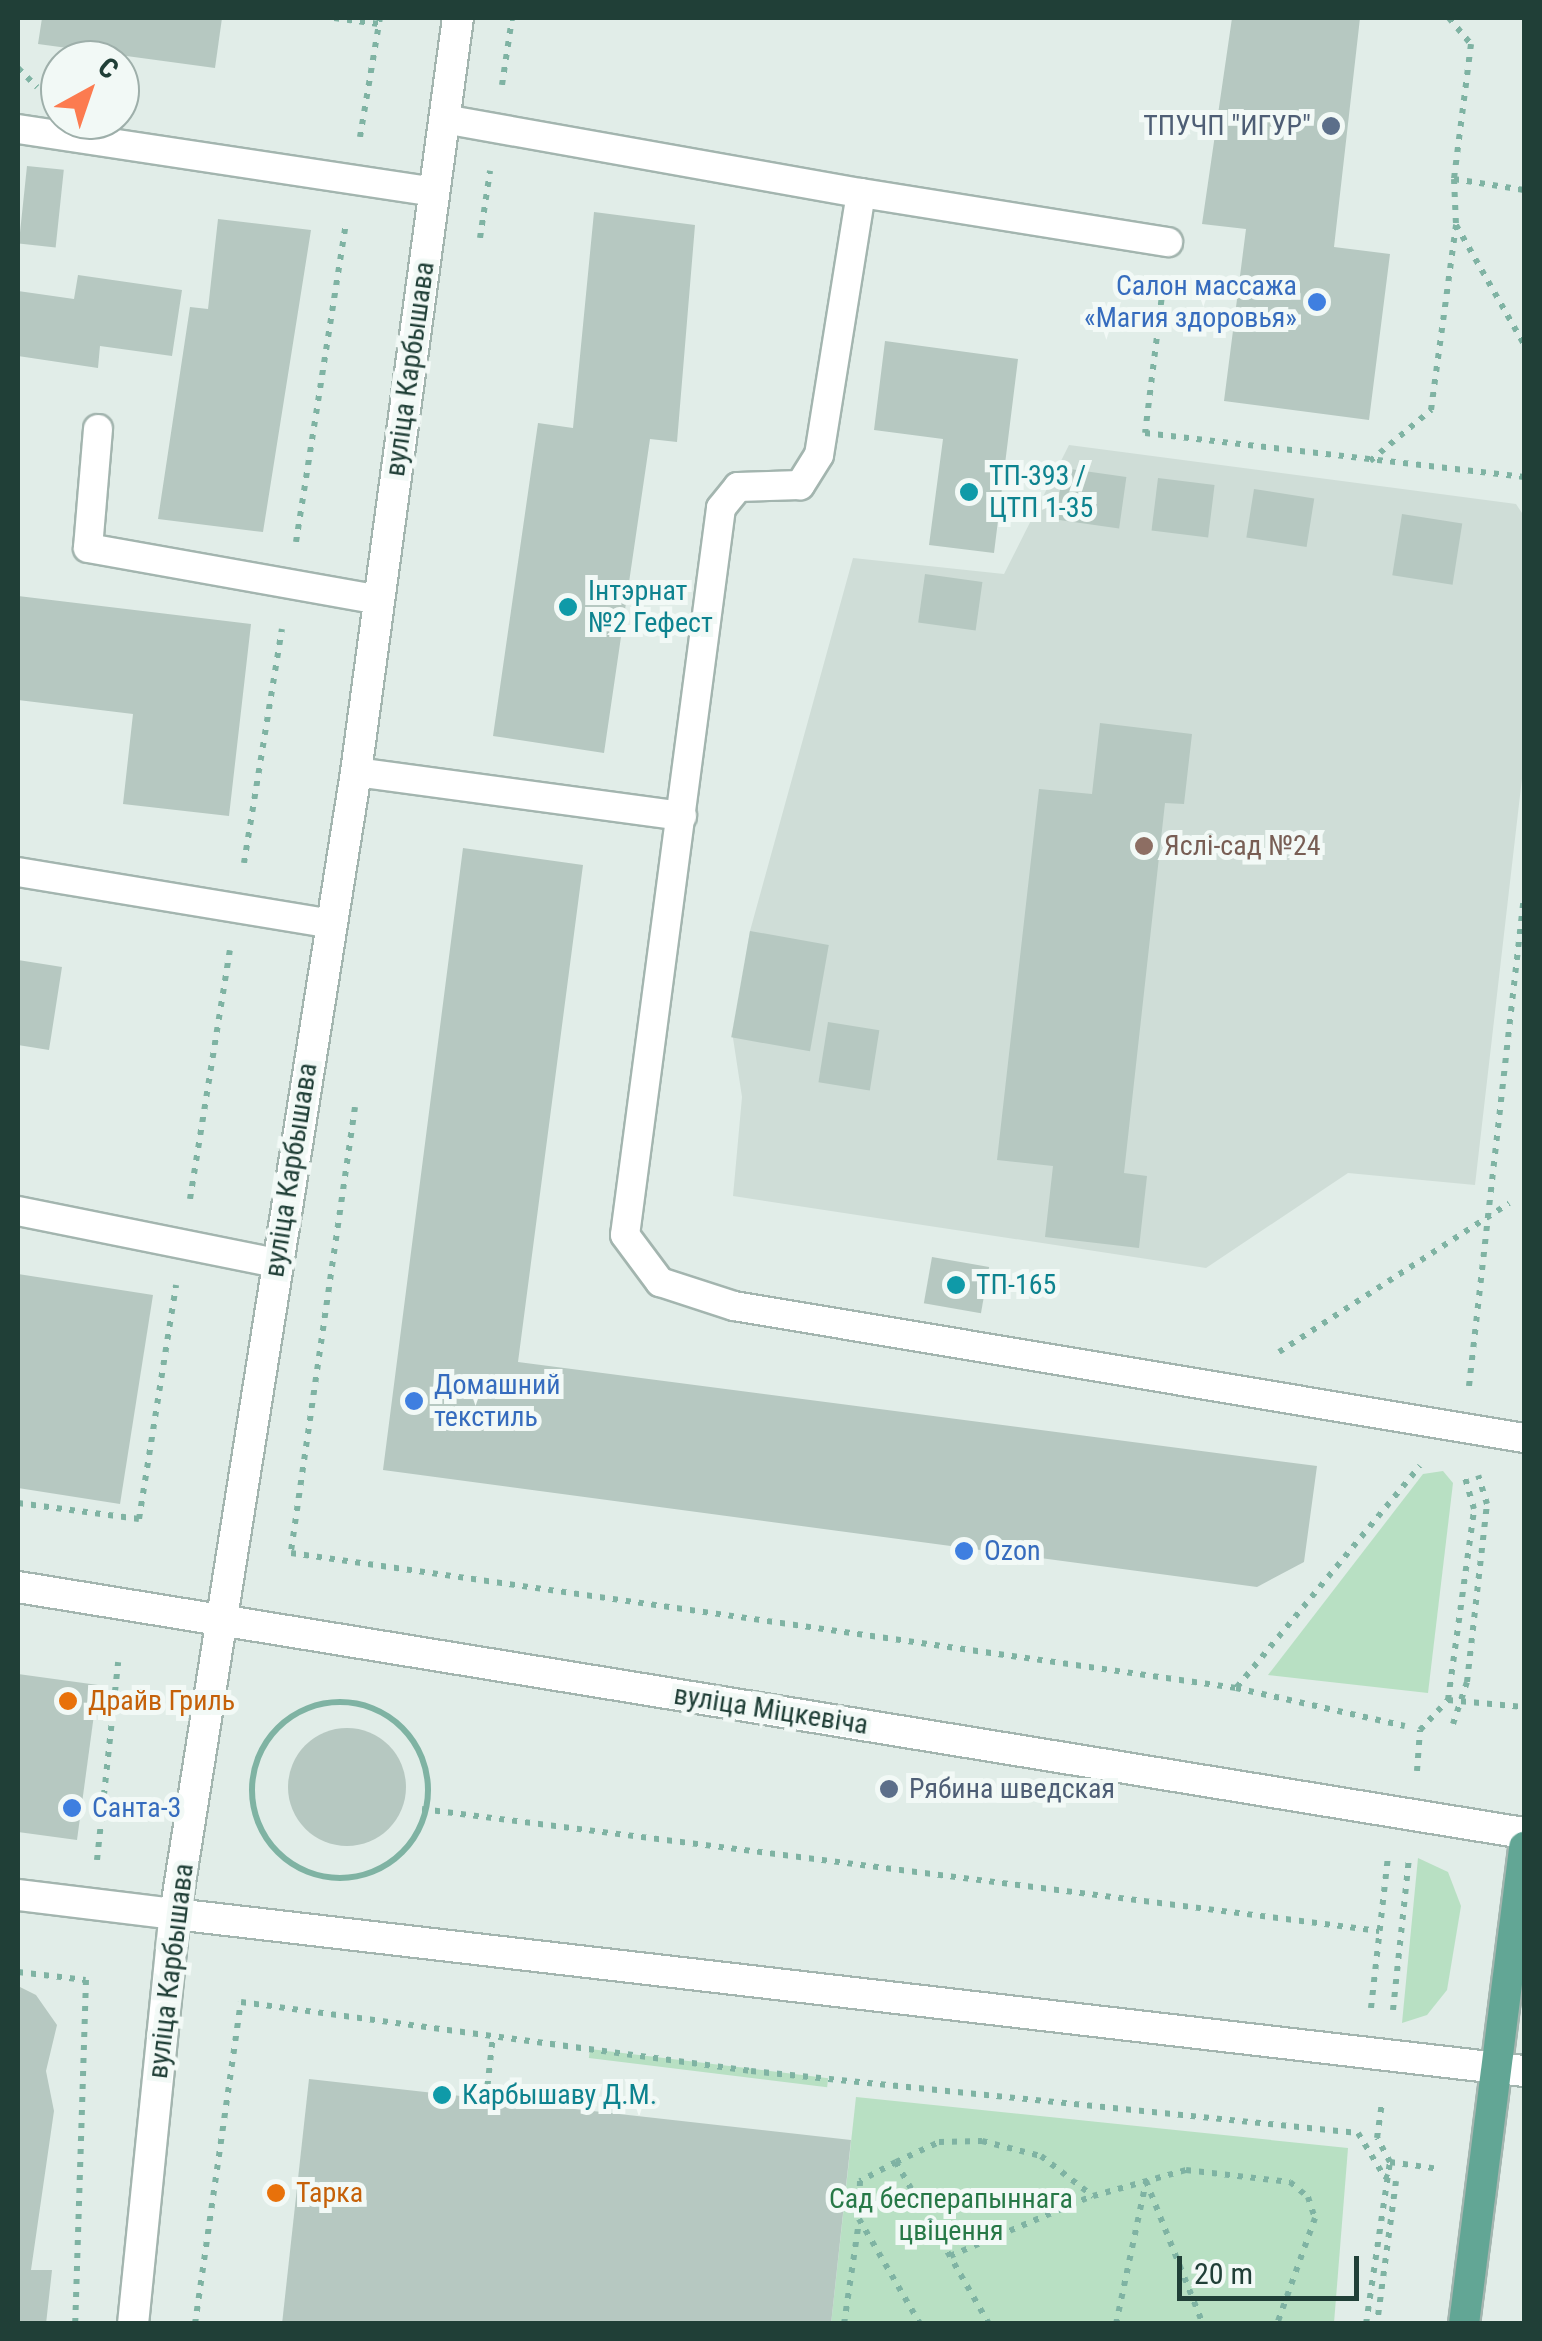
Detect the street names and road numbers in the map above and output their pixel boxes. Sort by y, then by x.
street label: вуліца Карбышава [378,259,442,479]
street label: вуліца Карбышава [257,1060,325,1280]
street label: вуліца Міцкевіча [671,1678,871,1742]
street label: вуліца Карбышава [141,1862,201,2080]

